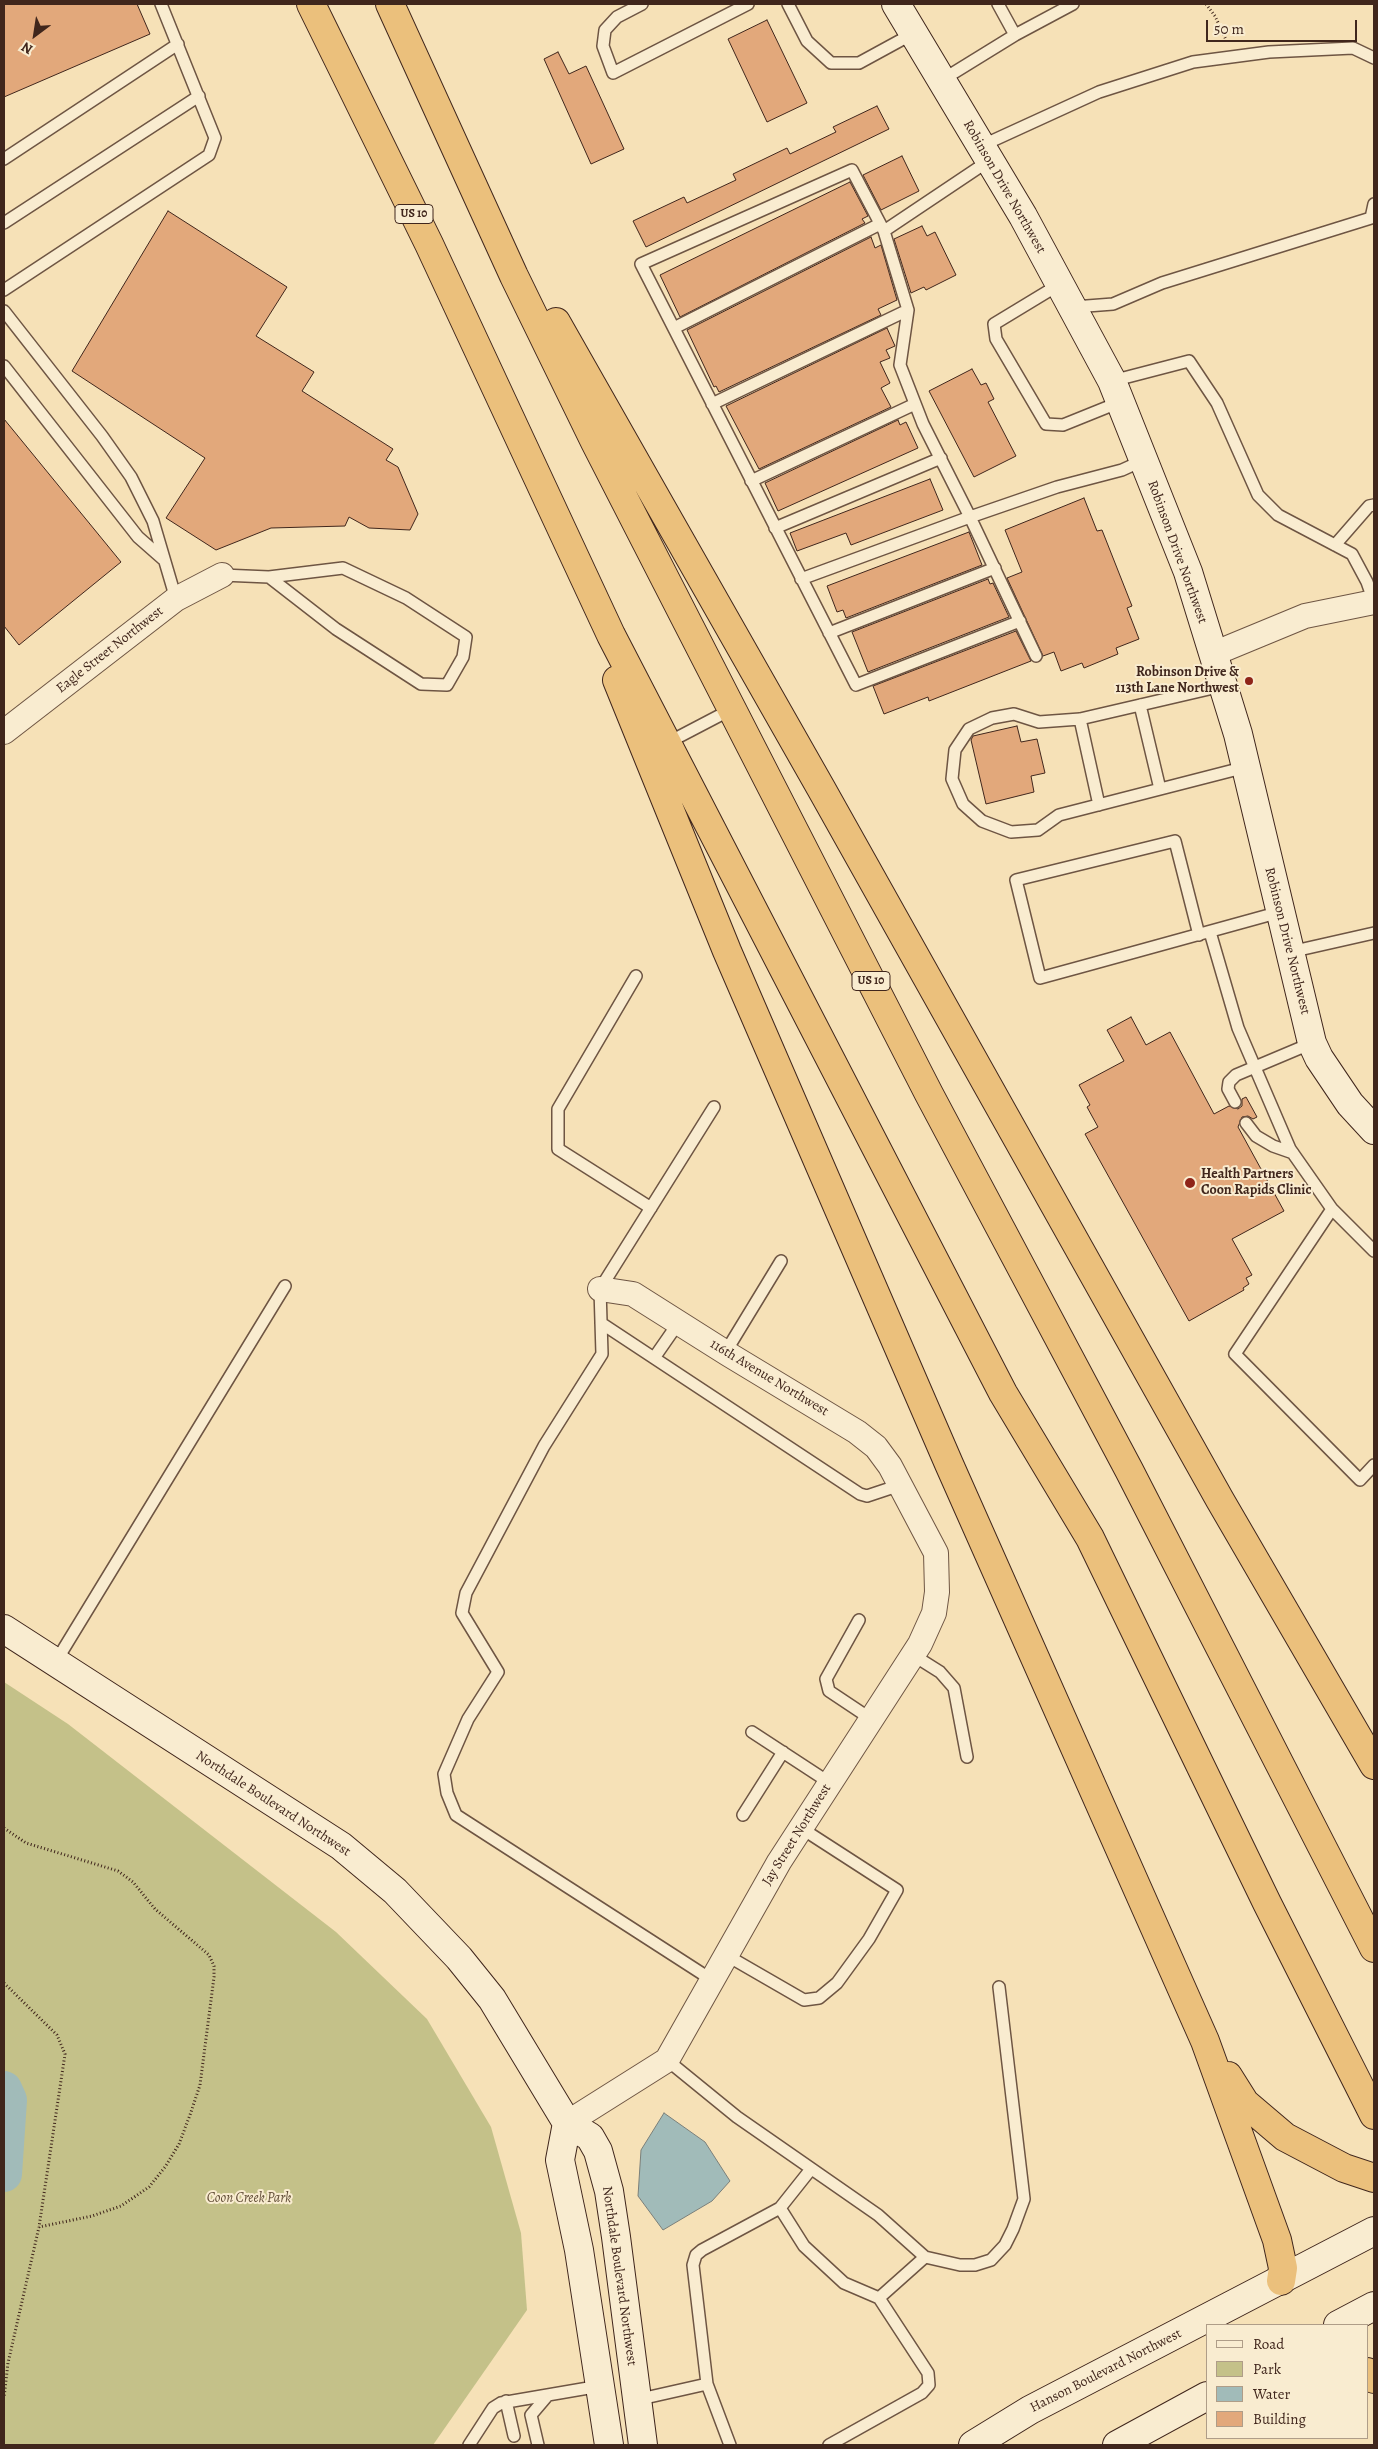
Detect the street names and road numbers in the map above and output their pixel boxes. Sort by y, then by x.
street label: Robinson Drive Northwest [959,117,1049,257]
road number: US 10 [395,204,433,223]
street label: Robinson Drive Northwest [1143,478,1211,626]
street label: Eagle Street Northwest [53,603,167,697]
street label: Robinson Drive Northwest [1261,866,1313,1016]
road number: US 10 [852,971,890,990]
street label: 116th Avenue Northwest [707,1336,831,1420]
street label: Northdale Boulevard Northwest [192,1748,354,1860]
street label: Jay Street Northwest [759,1781,835,1889]
street label: Northdale Boulevard Northwest [598,2185,640,2367]
street label: Hanson Boulevard Northwest [1027,2325,1185,2417]

